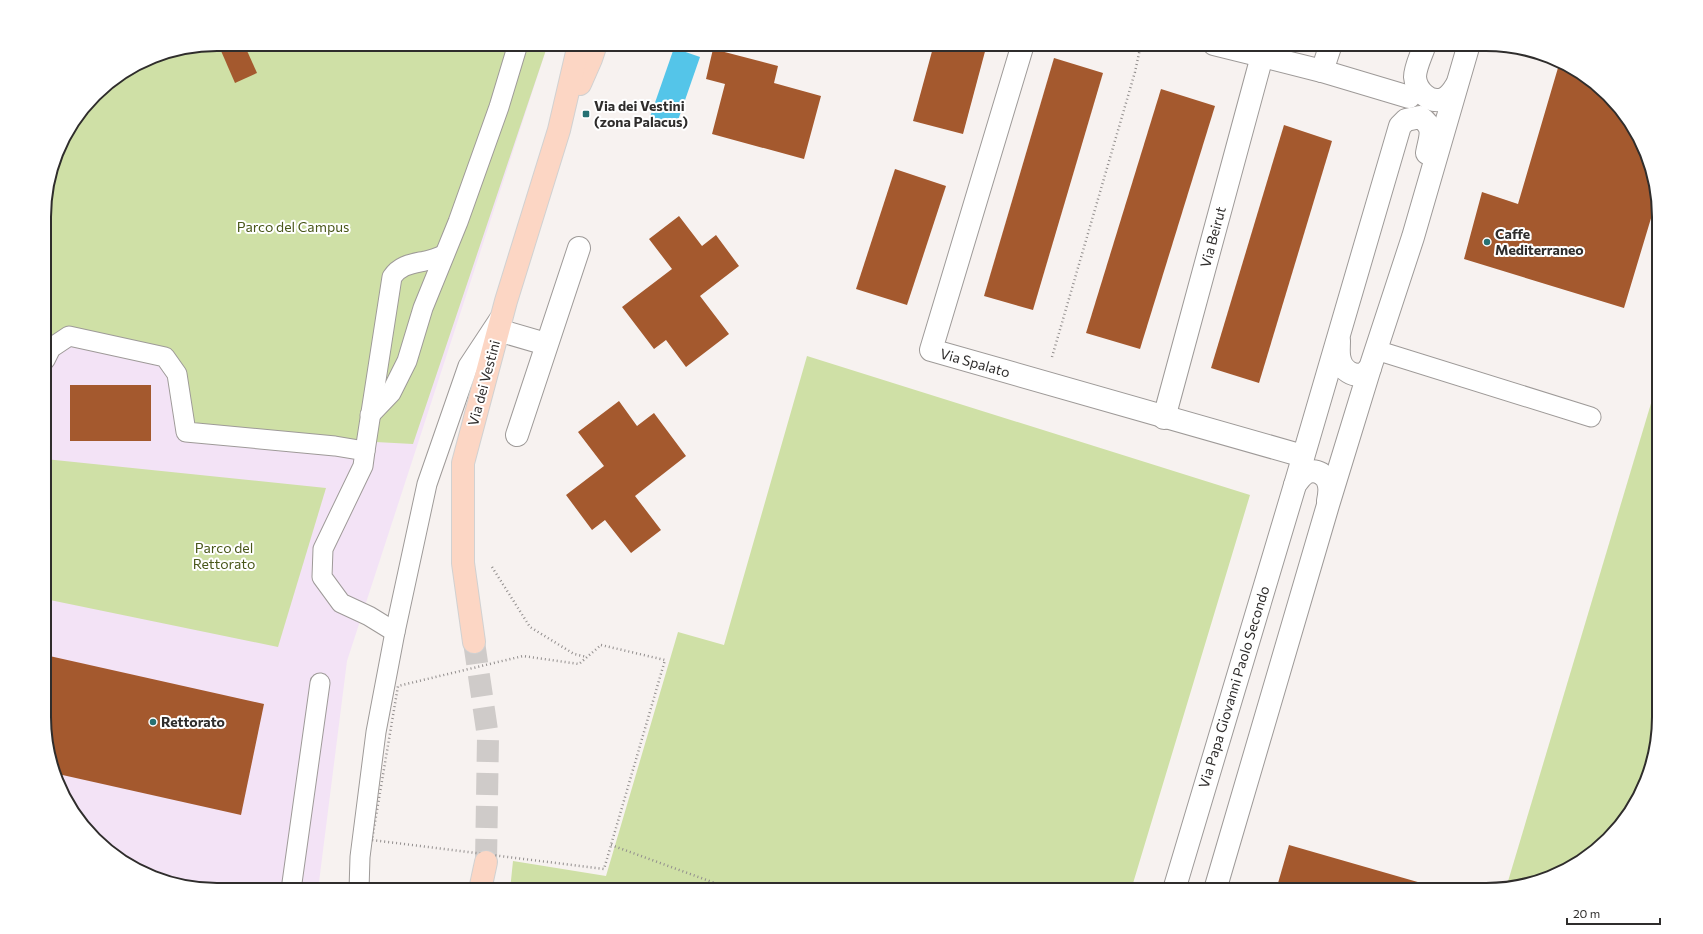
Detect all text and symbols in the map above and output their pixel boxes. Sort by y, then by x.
place label: Via dei Vestini (zona Palacus) [594,97,688,130]
marker: Via dei Vestini (zona Palacus) [581,109,591,119]
street label: Via Beirut [1196,204,1229,269]
park label: Parco del Campus [237,218,349,235]
place label: Caffe Mediterraneo [1495,225,1584,258]
marker: Caffe Mediterraneo [1482,237,1492,247]
street label: Via dei Vestini [464,338,503,428]
street label: Via Spalato [938,344,1012,381]
park label: Parco del Rettorato [193,539,255,572]
street label: Via Papa Giovanni Paolo Secondo [1195,584,1272,790]
place label: Rettorato [161,713,225,730]
marker: Rettorato [148,717,158,727]
scale bar [1567,900,1660,926]
text: 20 m [1573,906,1600,920]

